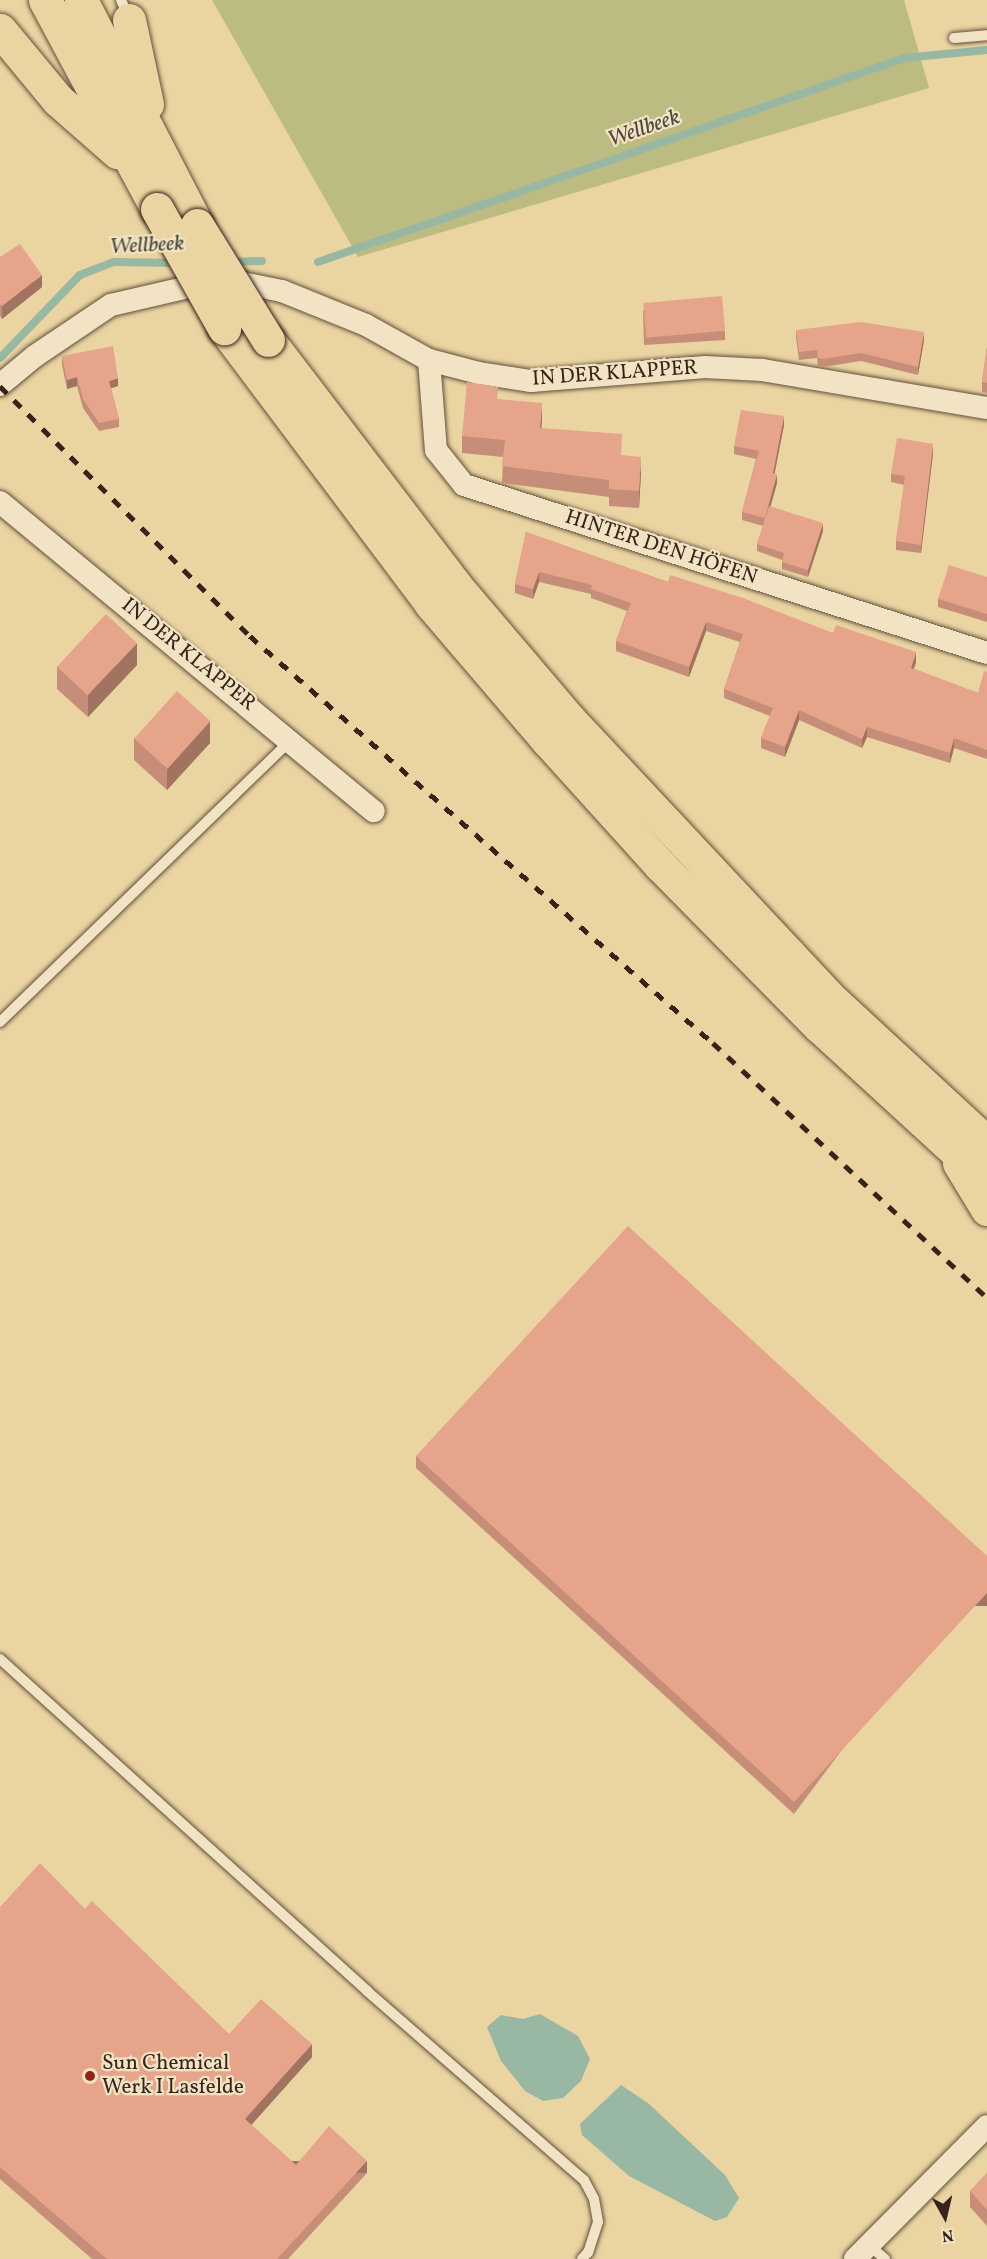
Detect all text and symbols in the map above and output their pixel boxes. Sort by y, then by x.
water label: Wellbeek [604,104,684,154]
water label: Wellbeek [109,231,185,261]
street label: IN DER KLAPPER [531,356,699,392]
street label: HINTER DEN HÖFEN [562,505,760,591]
street label: IN DER KLAPPER [116,593,260,717]
place label: Sun Chemical Werk I Lasfelde [102,2051,244,2101]
marker: Sun Chemical Werk I Lasfelde [83,2069,97,2083]
north arrow [915,2187,975,2247]
text: N [940,2223,955,2247]

